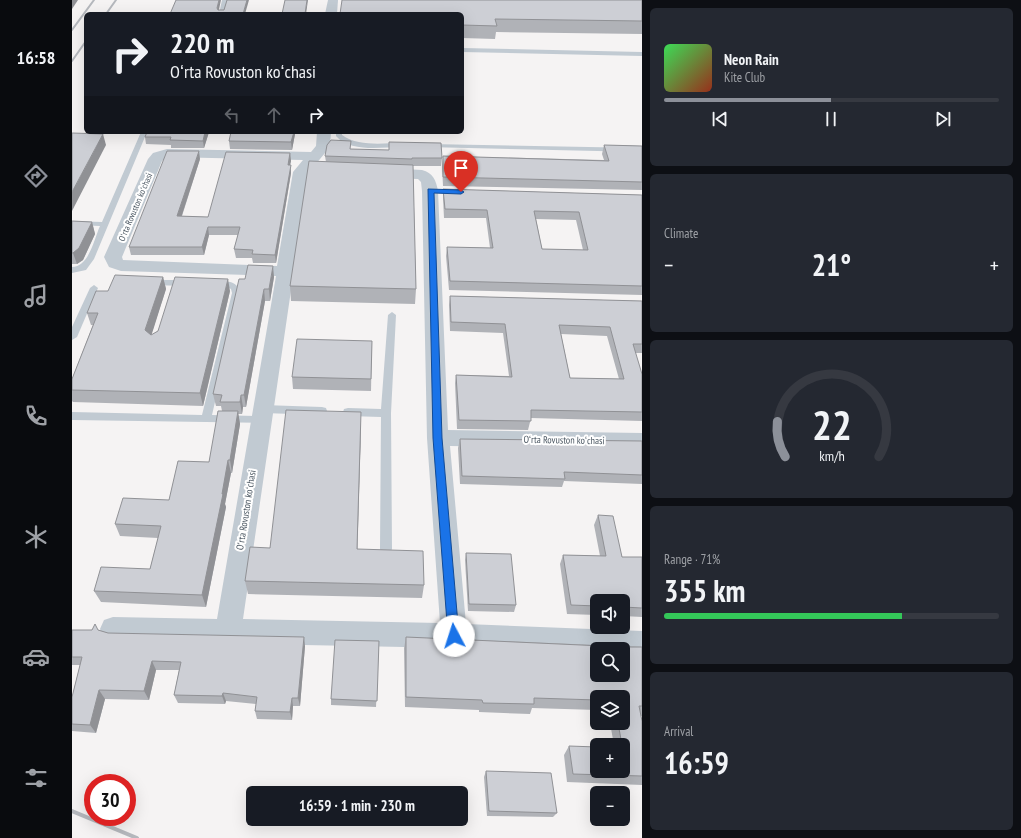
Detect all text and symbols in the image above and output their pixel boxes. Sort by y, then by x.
text: 220 m [170,24,234,61]
icon: right [104,28,156,80]
text: 16:58 [17,46,55,69]
text: Neon Rain [724,50,779,69]
text: Oʻrta Rovuston koʻchasi [170,60,316,83]
text: Kite Club [724,69,765,86]
icon: left [221,104,243,126]
icon: ahead [263,104,285,126]
icon: right [305,104,327,126]
icon: previous [709,108,731,130]
icon: pause [820,108,842,130]
icon: next [932,108,954,130]
pin [444,151,478,192]
icon: arrive [450,157,472,179]
icon: directions [22,162,50,190]
street label: Oʻrta Rovuston koʻchasi [116,171,154,243]
text: Climate [664,225,698,242]
text: 21° [812,245,851,284]
text: − [664,251,673,279]
text: + [990,251,999,279]
icon: music [22,282,50,310]
text: 22 [812,398,851,451]
icon: phone [22,402,50,430]
street label: Oʻrta Rovuston koʻchasi [523,433,605,447]
text: km/h [819,446,844,465]
street label: Oʻrta Rovuston koʻchasi [233,469,259,551]
icon: climate [22,523,50,551]
text: Range · 71% [664,551,720,568]
text: 355 km [664,571,745,610]
map controls [590,594,630,826]
button: sound [590,594,630,634]
position arrow [433,615,475,657]
button: search [590,642,630,682]
icon: car [22,643,50,671]
button: layers [590,690,630,730]
text: Arrival [664,723,693,740]
button: + [590,738,630,778]
text: 16:59 [664,743,729,782]
icon: filters [22,764,50,792]
speed limit sign: 30 [84,774,136,826]
button: − [590,786,630,826]
text: 16:59 · 1 min · 230 m [299,796,415,815]

